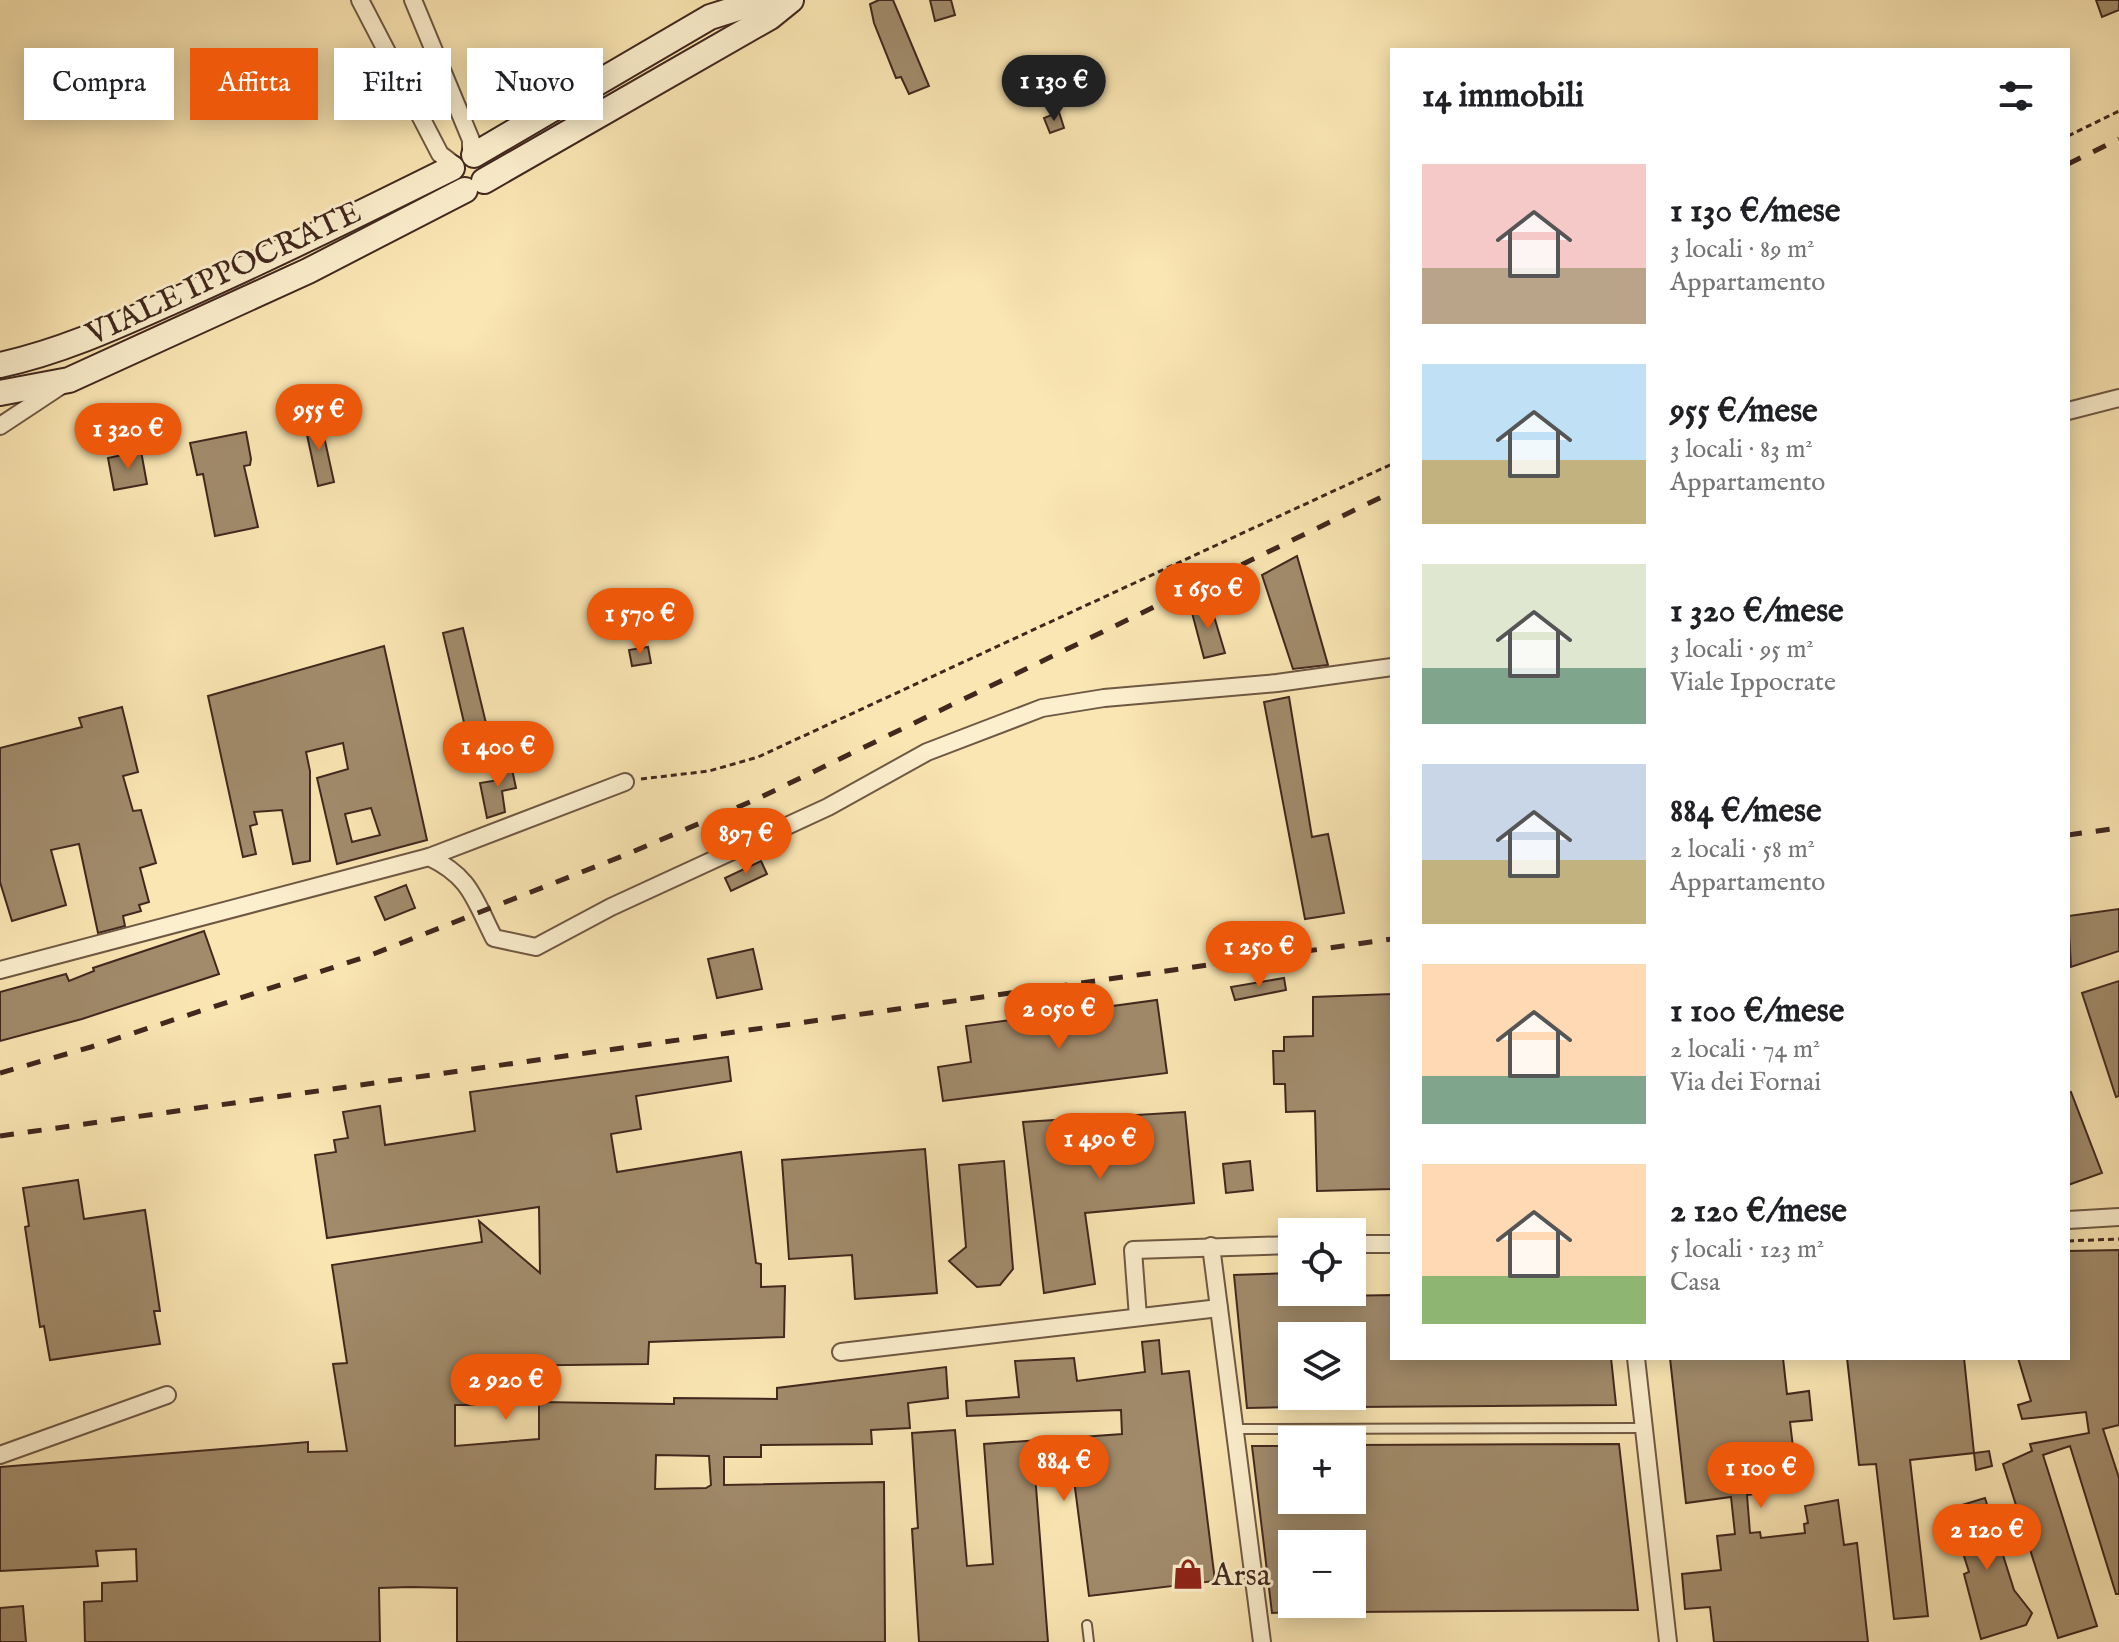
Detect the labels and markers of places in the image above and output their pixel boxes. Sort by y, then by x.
pin: 1 130 € [980,55,1128,123]
pin: 955 € [263,384,375,452]
pin: 1 320 € [54,403,202,471]
pin: 1 650 € [1134,563,1282,631]
pin: 1 570 € [566,588,714,656]
pin: 1 400 € [424,721,572,789]
pin: 897 € [690,808,802,876]
pin: 1 250 € [1185,921,1333,989]
pin: 2 050 € [985,983,1133,1051]
pin: 1 490 € [1026,1113,1174,1181]
pin: 2 920 € [432,1354,580,1422]
pin: 884 € [1008,1435,1120,1503]
pin: 1 100 € [1687,1442,1835,1510]
pin: 2 120 € [1913,1504,2061,1572]
place label: Arsa [1211,1556,1271,1597]
shop icon: Arsa [1171,1557,1205,1591]

